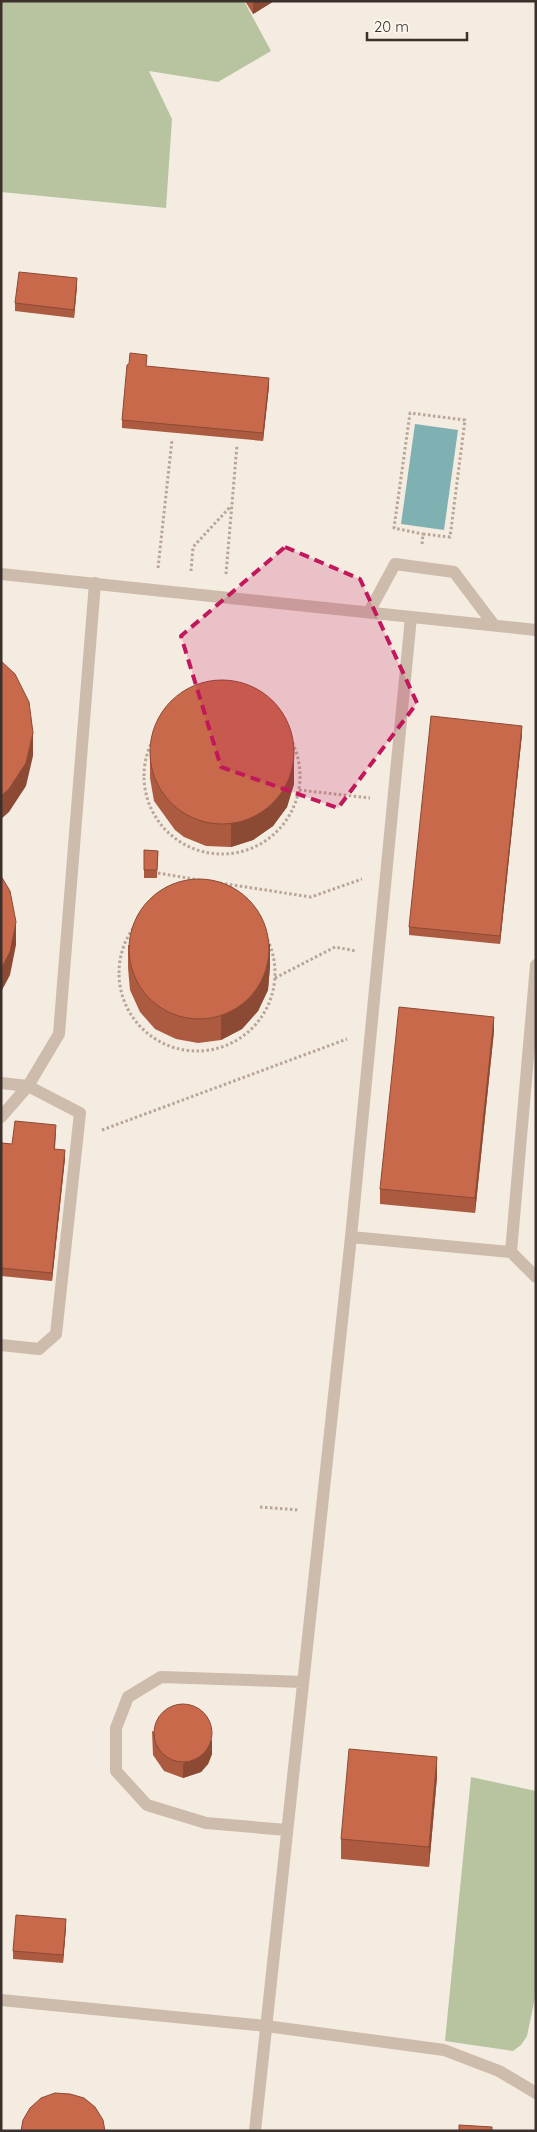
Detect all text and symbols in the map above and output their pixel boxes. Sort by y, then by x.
scale bar [367,10,467,42]
text: 20 m [374,17,409,36]

